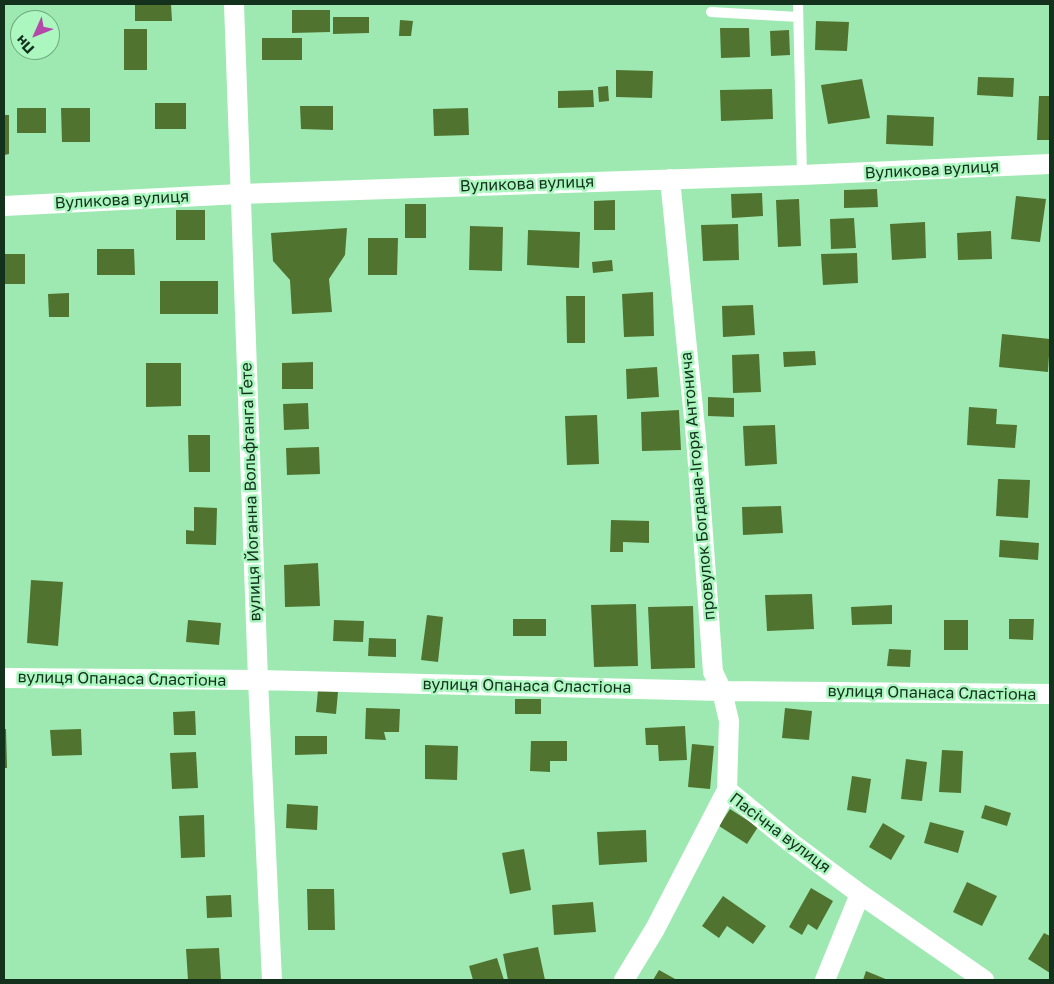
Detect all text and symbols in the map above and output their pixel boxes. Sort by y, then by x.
north arrow [10,10,60,60]
text: Пн [12,32,37,58]
street label: Вуликова вулиця [864,157,1000,183]
street label: Вуликова вулиця [459,172,595,196]
street label: Вуликова вулиця [54,187,190,213]
street label: провулок Богдана-Ігоря Антонича [677,351,719,621]
street label: вулиця Йоганна Вольфганга Ґете [237,362,265,622]
street label: вулиця Опанаса Сластіона [17,668,227,690]
street label: вулиця Опанаса Сластіона [422,675,632,697]
street label: вулиця Опанаса Сластіона [827,682,1037,704]
street label: Пасічна вулиця [726,789,834,877]

